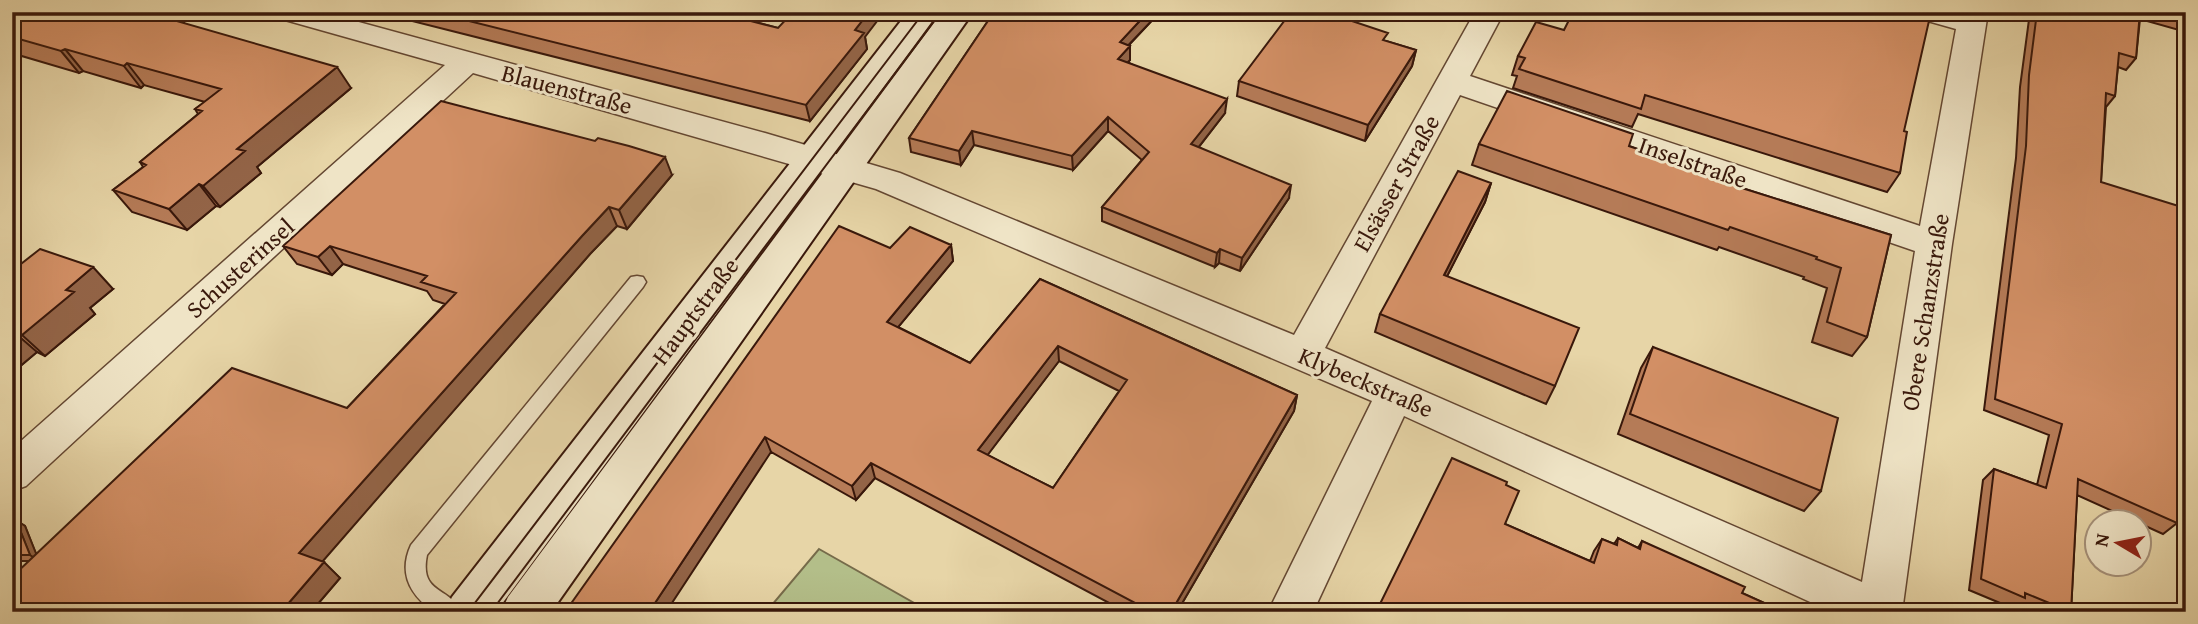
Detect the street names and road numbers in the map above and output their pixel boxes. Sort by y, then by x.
street label: Blauenstraße [498,55,636,123]
street label: Elsässer Straße [1344,108,1448,258]
street label: Inselstraße [1634,127,1752,197]
street label: Schusterinsel [178,210,302,326]
street label: Obere Schanzstraße [1892,211,1958,413]
street label: Hauptstraße [643,250,747,372]
street label: Klybeckstraße [1293,338,1439,426]

